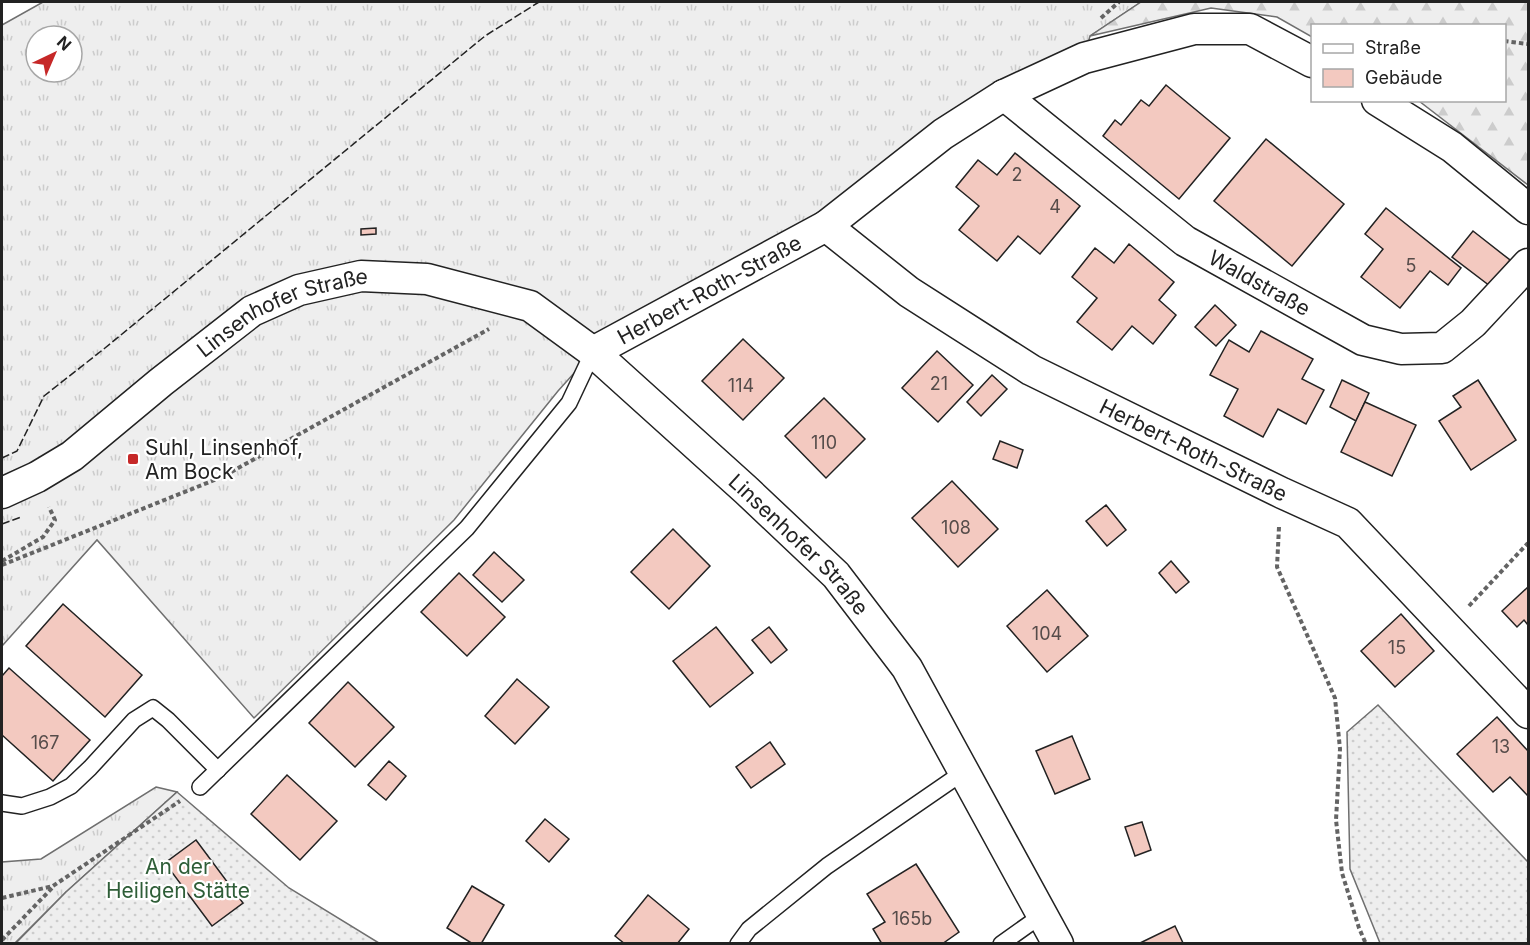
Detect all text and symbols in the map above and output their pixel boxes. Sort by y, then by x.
north arrow [24,24,84,84]
legend [1311,24,1506,102]
text: N [53,32,76,55]
text: Straße [1365,37,1421,58]
text: Gebäude [1365,67,1442,88]
house number: 2 [1012,164,1022,185]
house number: 4 [1049,196,1061,217]
street label: Herbert-Roth-Straße [613,229,805,349]
street label: Waldstraße [1205,244,1315,321]
house number: 5 [1406,255,1416,276]
street label: Linsenhofer Straße [192,263,368,362]
house number: 21 [930,373,948,394]
house number: 114 [728,375,754,396]
street label: Herbert-Roth-Straße [1096,393,1291,506]
house number: 110 [811,432,837,453]
place label: Suhl, Linsenhof, Am Bock [145,435,303,484]
marker: Suhl, Linsenhof, Am Bock [126,452,140,466]
street label: Linsenhofer Straße [724,468,874,619]
house number: 108 [941,517,971,538]
house number: 104 [1032,623,1062,644]
house number: 15 [1388,637,1406,658]
house number: 167 [31,732,59,753]
house number: 13 [1492,736,1510,757]
park label: An der Heiligen Stätte [106,854,250,903]
house number: 165b [892,908,932,929]

